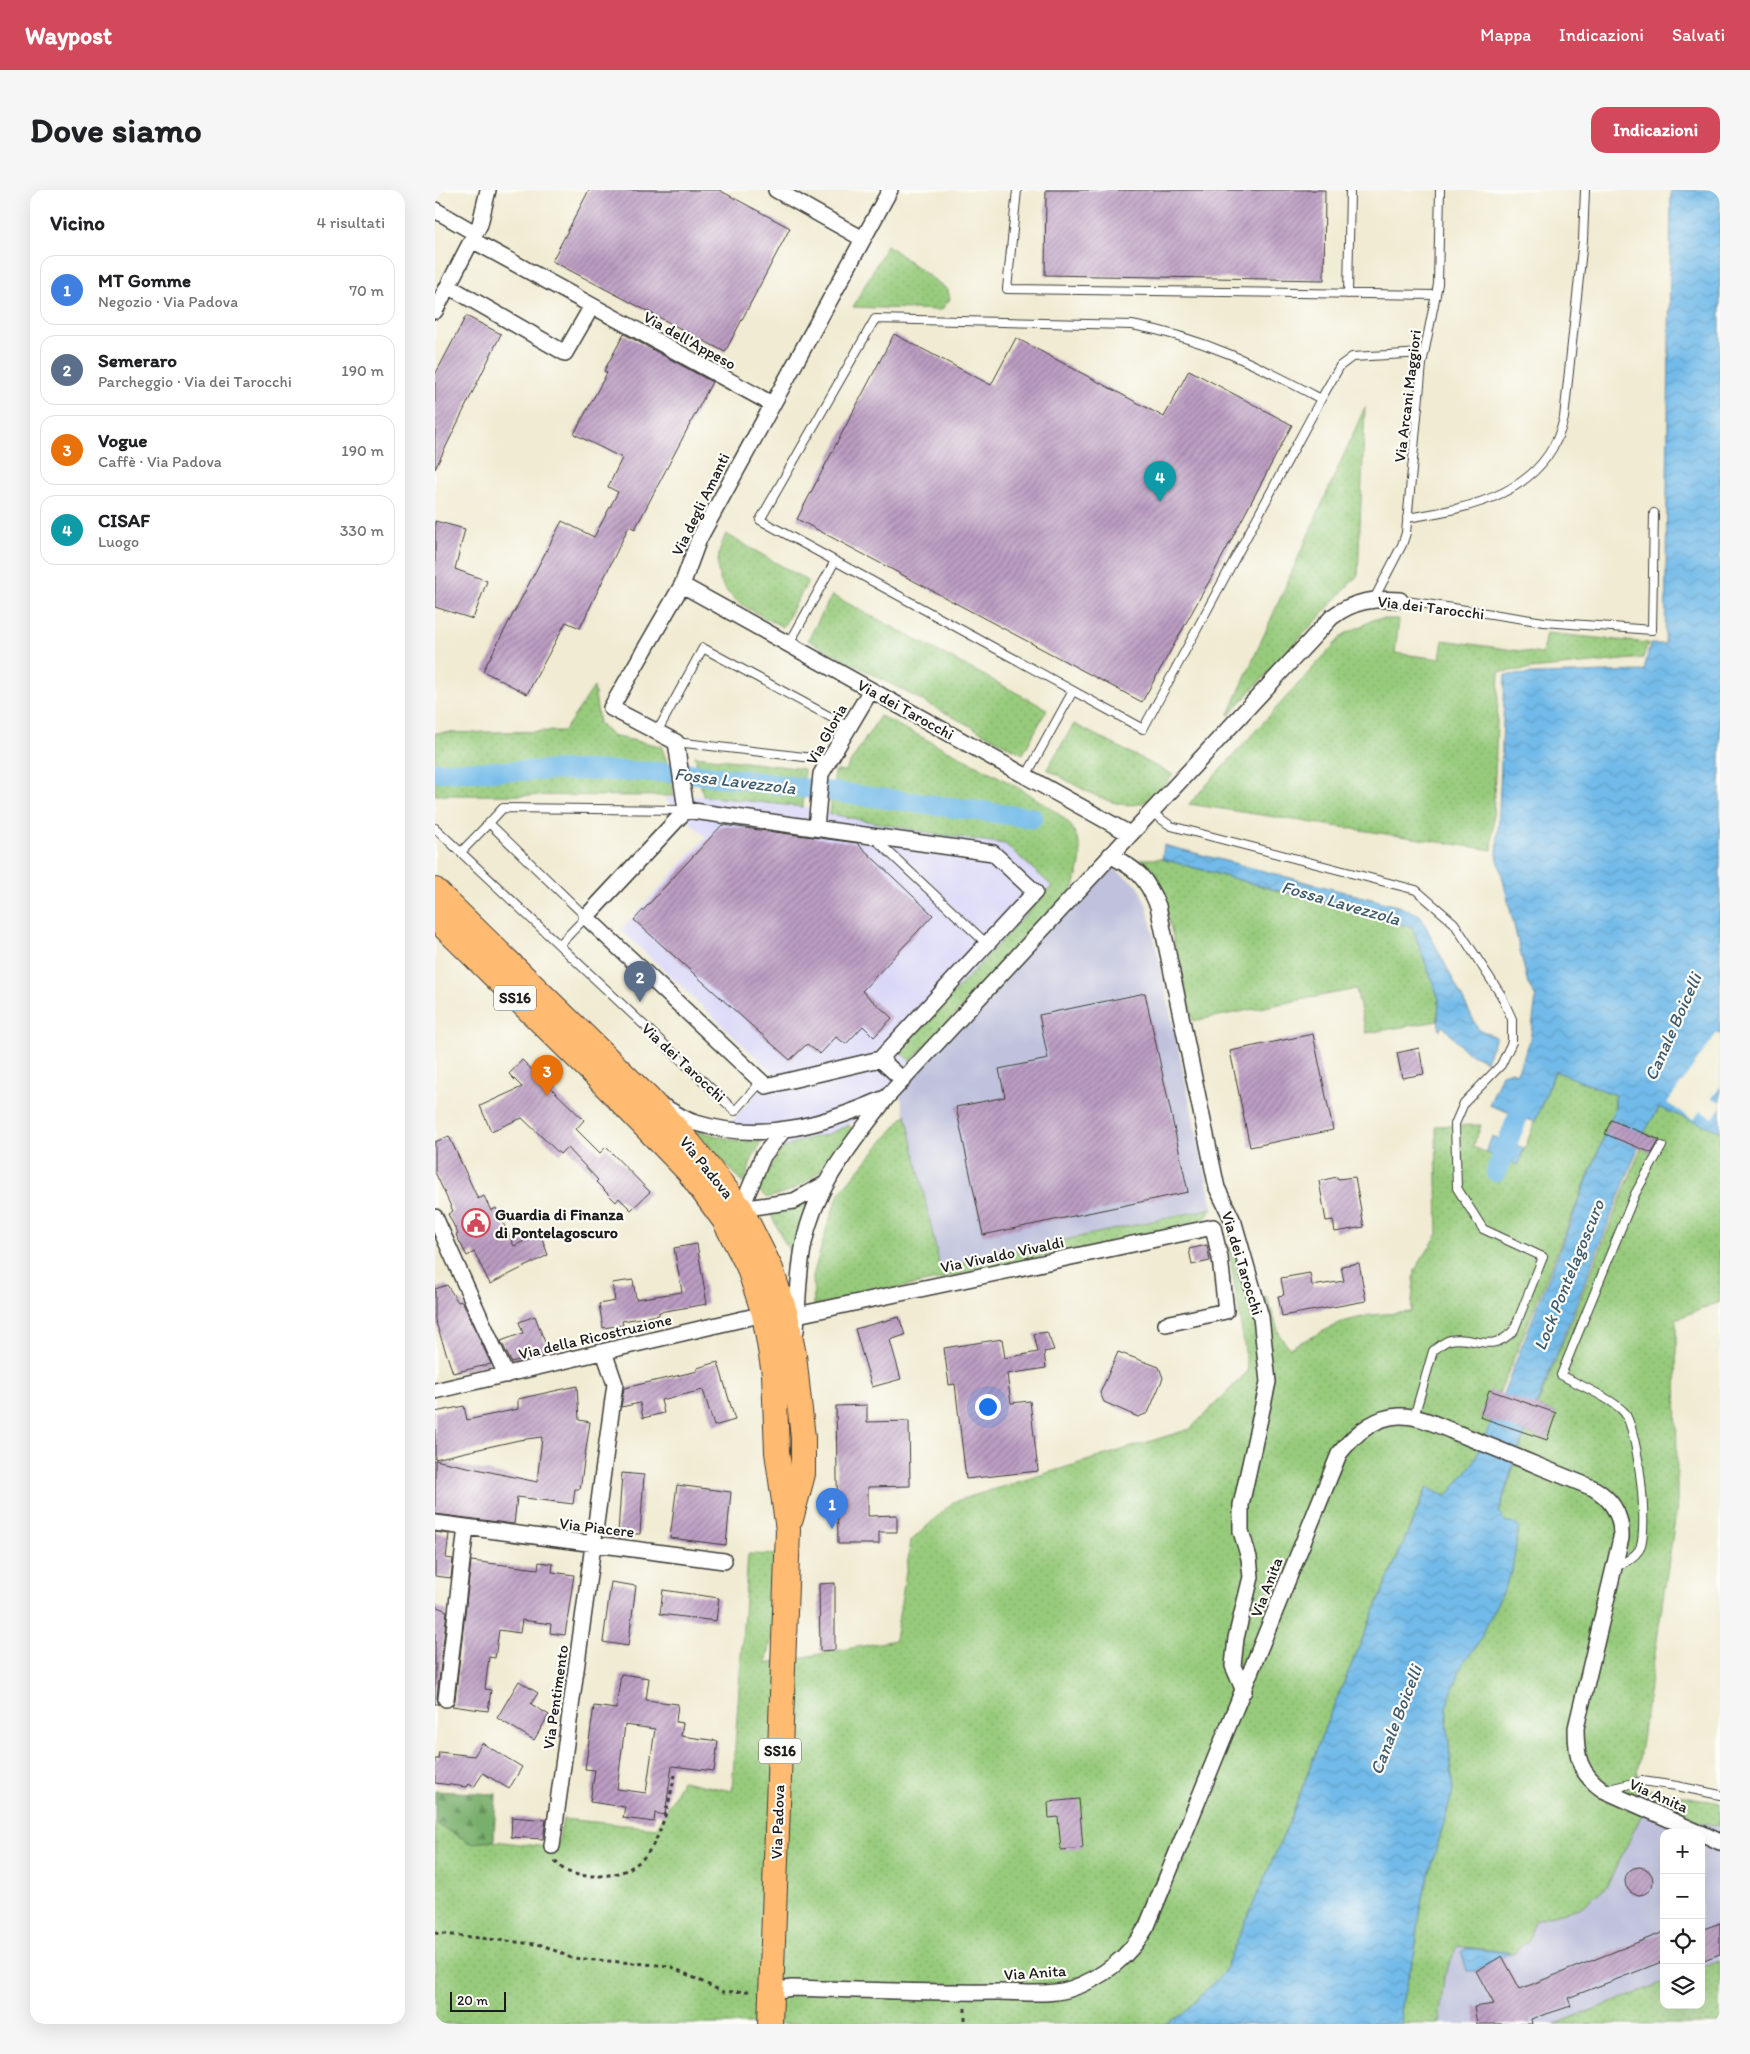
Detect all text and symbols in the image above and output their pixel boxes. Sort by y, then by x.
text: Waypost [25,21,112,50]
text: Mappa [1480,24,1531,46]
text: Indicazioni [1559,24,1644,46]
text: Salvati [1672,24,1725,46]
button: Indicazioni [1591,107,1720,153]
text: Dove siamo [30,109,202,151]
text: Vicino [50,210,105,235]
text: 4 risultati [317,213,385,232]
text: MT Gomme [98,269,191,292]
text: 1 [63,281,71,300]
text: 70 m [349,281,384,300]
text: Negozio · Via Padova [98,292,238,311]
street label: Via dell'Appeso [640,307,739,374]
street label: Via Arcani Maggiori [1390,329,1425,463]
text: Semeraro [98,349,177,372]
text: 2 [63,361,71,380]
text: 190 m [341,361,384,380]
text: Parcheggio · Via dei Tarocchi [98,372,292,391]
text: Vogue [98,429,147,452]
text: 3 [63,441,71,460]
text: 190 m [341,441,384,460]
street label: Via degli Amanti [667,450,734,559]
text: Caffè · Via Padova [98,452,222,471]
pin: 4 [1144,461,1176,502]
text: CISAF [98,509,150,532]
text: 4 [62,521,72,540]
text: 330 m [340,521,384,540]
text: Luogo [98,532,139,551]
street label: Via dei Tarocchi [1376,592,1485,623]
street label: Via dei Tarocchi [854,675,957,744]
street label: Via Gloria [802,700,851,768]
water label: Fossa Lavezzola [673,763,798,799]
water label: Fossa Lavezzola [1279,876,1403,931]
pin: 2 [624,961,656,1002]
water label: Canale Boicelli [1640,968,1707,1084]
road number: SS16 [494,986,536,1010]
street label: Via dei Tarocchi [638,1019,729,1106]
pin: 3 [531,1055,563,1096]
street label: Via Padova [676,1132,738,1202]
water label: Lock Pontelagoscuro [1529,1196,1610,1354]
place label: Guardia di Finanza di Pontelagoscuro [495,1205,624,1243]
public building icon: Guardia di Finanza di Pontelagoscuro [461,1208,491,1238]
street label: Via dei Tarocchi [1218,1209,1267,1317]
street label: Via Vivaldo Vivaldi [939,1232,1066,1277]
street label: Via della Ricostruzione [517,1310,673,1363]
your location [975,1394,1001,1420]
pin: 1 [816,1488,848,1529]
street label: Via Piacere [558,1513,636,1542]
street label: Via Anita [1246,1554,1287,1620]
street label: Via Pentimento [539,1644,572,1750]
water label: Canale Boicelli [1365,1660,1428,1778]
road number: SS16 [759,1738,801,1764]
street label: Via Anita [1626,1774,1692,1817]
street label: Via Padova [767,1784,788,1860]
map controls [1660,1829,1705,2009]
button: + [1660,1829,1705,1874]
button: − [1660,1874,1705,1919]
button: locate [1660,1919,1705,1964]
street label: Via Anita [1003,1961,1068,1984]
button: layers [1660,1964,1705,2009]
scale bar [450,1989,506,2012]
text: 20 m [457,1992,488,2009]

